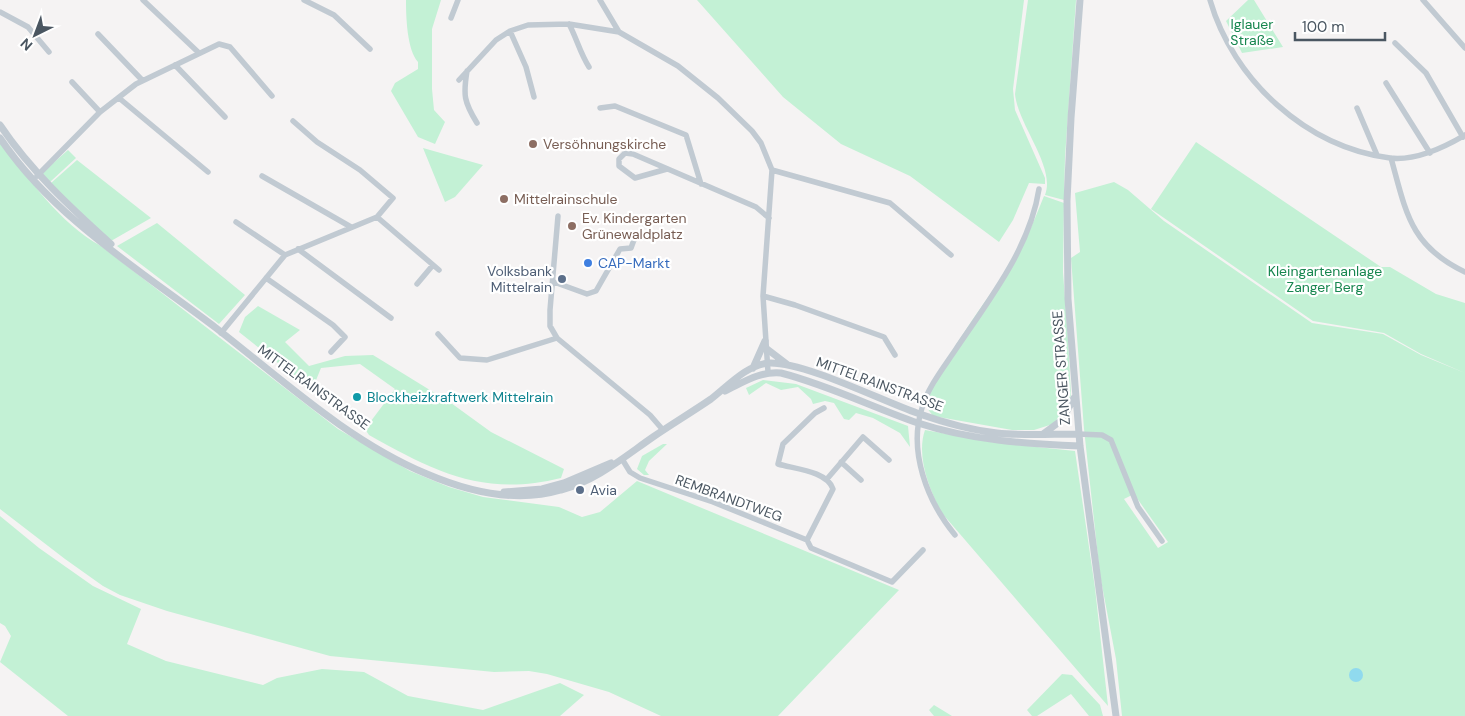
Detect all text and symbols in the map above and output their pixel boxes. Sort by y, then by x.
north arrow [10,10,60,60]
scale bar [1295,10,1385,42]
park label: Iglauer Straße [1230,15,1274,49]
text: 100 m [1302,17,1345,37]
text: N [16,35,36,55]
place label: Versöhnungskirche [543,135,666,153]
marker: Versöhnungskirche [527,138,539,150]
place label: Mittelrainschule [514,190,617,208]
marker: Mittelrainschule [498,193,510,205]
place label: Ev. Kindergarten Grünewaldplatz [582,209,686,243]
marker: Ev. Kindergarten Grünewaldplatz [566,220,578,232]
place label: CAP-Markt [598,254,670,272]
marker: CAP-Markt [582,257,594,269]
place label: Volksbank Mittelrain [487,262,552,296]
park label: Kleingartenanlage Zanger Berg [1268,262,1382,296]
marker: Volksbank Mittelrain [556,273,568,285]
street label: ZANGER STRASSE [1048,310,1074,426]
street label: MITTELRAINSTRASSE [254,340,374,434]
street label: MITTELRAINSTRASSE [814,353,946,415]
place label: Blockheizkraftwerk Mittelrain [367,388,553,406]
marker: Blockheizkraftwerk Mittelrain [351,391,363,403]
street label: REMBRANDTWEG [673,470,785,526]
place label: Avia [590,481,617,499]
marker: Avia [574,484,586,496]

